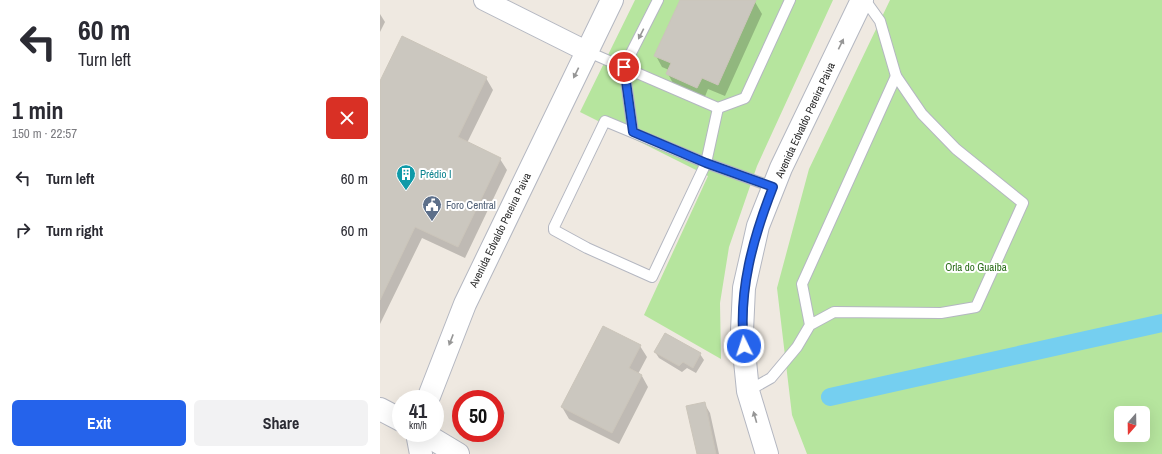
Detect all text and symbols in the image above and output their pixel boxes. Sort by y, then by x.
text: 60 m [78,11,130,49]
icon: left [12,16,64,68]
one-way arrow [638,28,644,39]
one-way arrow [837,39,844,50]
text: Turn left [78,47,131,72]
pin [607,50,641,84]
icon: arrive [613,56,635,78]
street label: Avenida Edvaldo Pereira Paiva [772,60,838,181]
one-way arrow [573,67,579,78]
text: 1 min [12,94,63,126]
button: close [326,97,368,139]
text: 150 m · 22:57 [12,125,77,142]
building icon: Prédio I [395,163,417,191]
icon: left [12,167,34,189]
place label: Prédio I [420,167,452,181]
text: Turn left [46,168,94,189]
text: 60 m [341,168,368,189]
street label: Avenida Edvaldo Pereira Paiva [466,170,534,290]
public building icon: Foro Central [421,194,443,222]
place label: Foro Central [446,198,496,212]
icon: right [12,219,34,241]
text: Turn right [46,220,103,241]
text: 60 m [341,220,368,241]
park label: Orla do Guaíba [945,260,1007,274]
position arrow [723,325,765,367]
one-way arrow [447,335,453,347]
speed limit sign: 50 [452,390,504,442]
text: 41 [409,397,427,424]
button: Exit [12,400,186,446]
button: Share [194,400,368,446]
north arrow [1114,406,1150,442]
map controls [1114,406,1150,442]
one-way arrow [752,410,758,422]
text: km/h [409,419,427,432]

